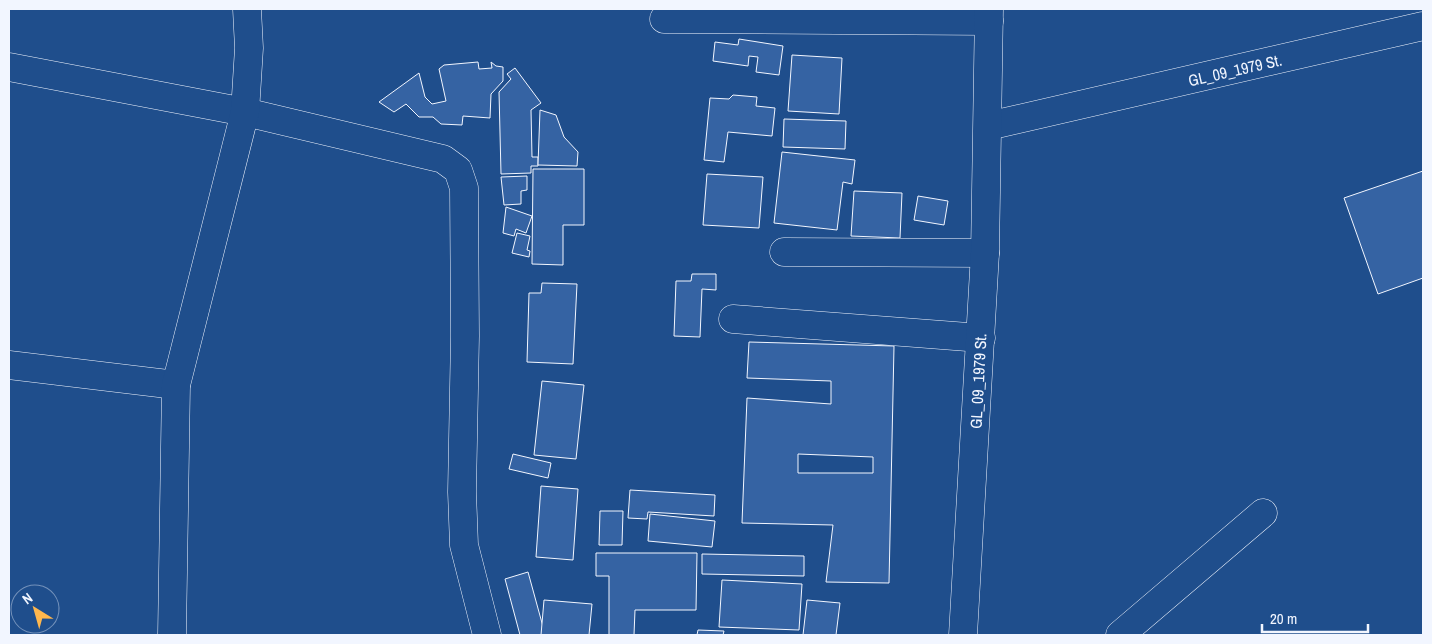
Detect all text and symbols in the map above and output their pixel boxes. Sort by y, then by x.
street label: GL_09_1979 St. [1186,49,1284,91]
street label: GL_09_1979 St. [965,333,991,429]
north arrow [10,584,60,634]
text: N [18,589,36,608]
scale bar [1262,602,1368,634]
text: 20 m [1270,608,1297,629]

